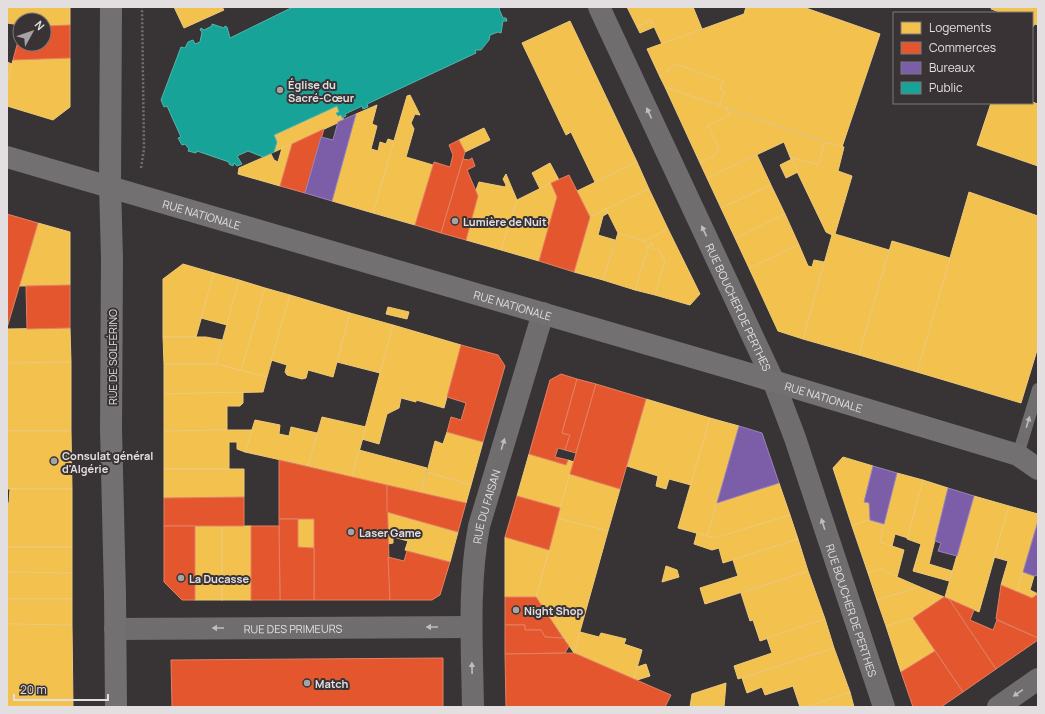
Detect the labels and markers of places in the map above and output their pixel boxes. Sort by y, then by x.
place label: Église du Sacré-Cœur [288,77,355,105]
marker: Église du Sacré-Cœur [275,85,285,95]
place label: Lumière de Nuit [463,214,547,229]
marker: Lumière de Nuit [450,216,460,226]
place label: Consulat général d'Algérie [62,448,153,476]
marker: Consulat général d'Algérie [49,456,59,466]
place label: Laser Game [359,525,422,540]
marker: Laser Game [346,527,356,537]
place label: La Ducasse [189,571,249,586]
marker: La Ducasse [176,573,186,583]
place label: Night Shop [524,603,584,618]
marker: Night Shop [511,605,521,615]
place label: Match [315,676,349,691]
marker: Match [302,678,312,688]

